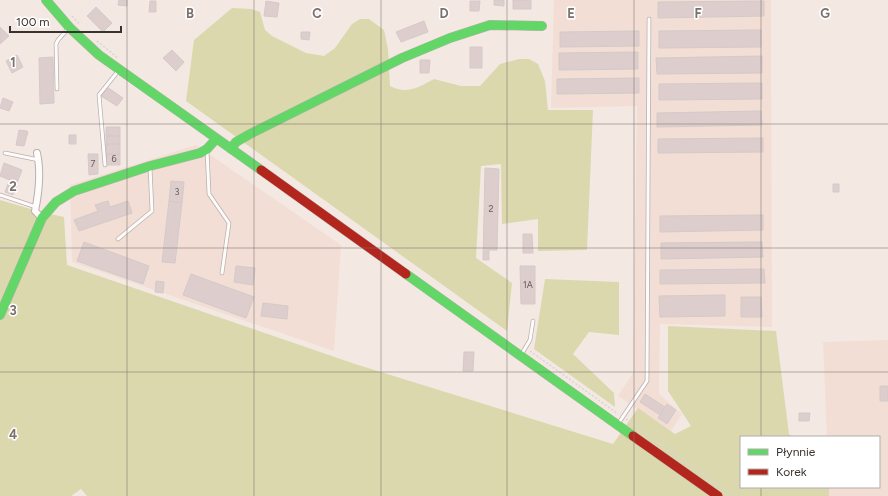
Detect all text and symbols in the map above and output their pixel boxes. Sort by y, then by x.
text: B [186,6,194,21]
text: C [312,6,322,21]
text: D [439,6,449,21]
text: E [567,6,575,21]
text: F [694,6,702,21]
text: G [820,6,830,21]
scale bar [10,8,121,34]
text: 100 m [16,15,50,29]
text: 1 [10,55,16,70]
house number: 6 [111,153,117,164]
house number: 7 [91,158,96,169]
text: 2 [9,179,17,194]
house number: 3 [175,186,180,197]
house number: 2 [488,203,494,214]
house number: 1A [523,279,533,290]
text: 3 [9,303,17,318]
text: 4 [9,427,17,442]
legend [740,436,880,488]
text: Płynnie [776,445,816,459]
text: Korek [776,465,807,479]

